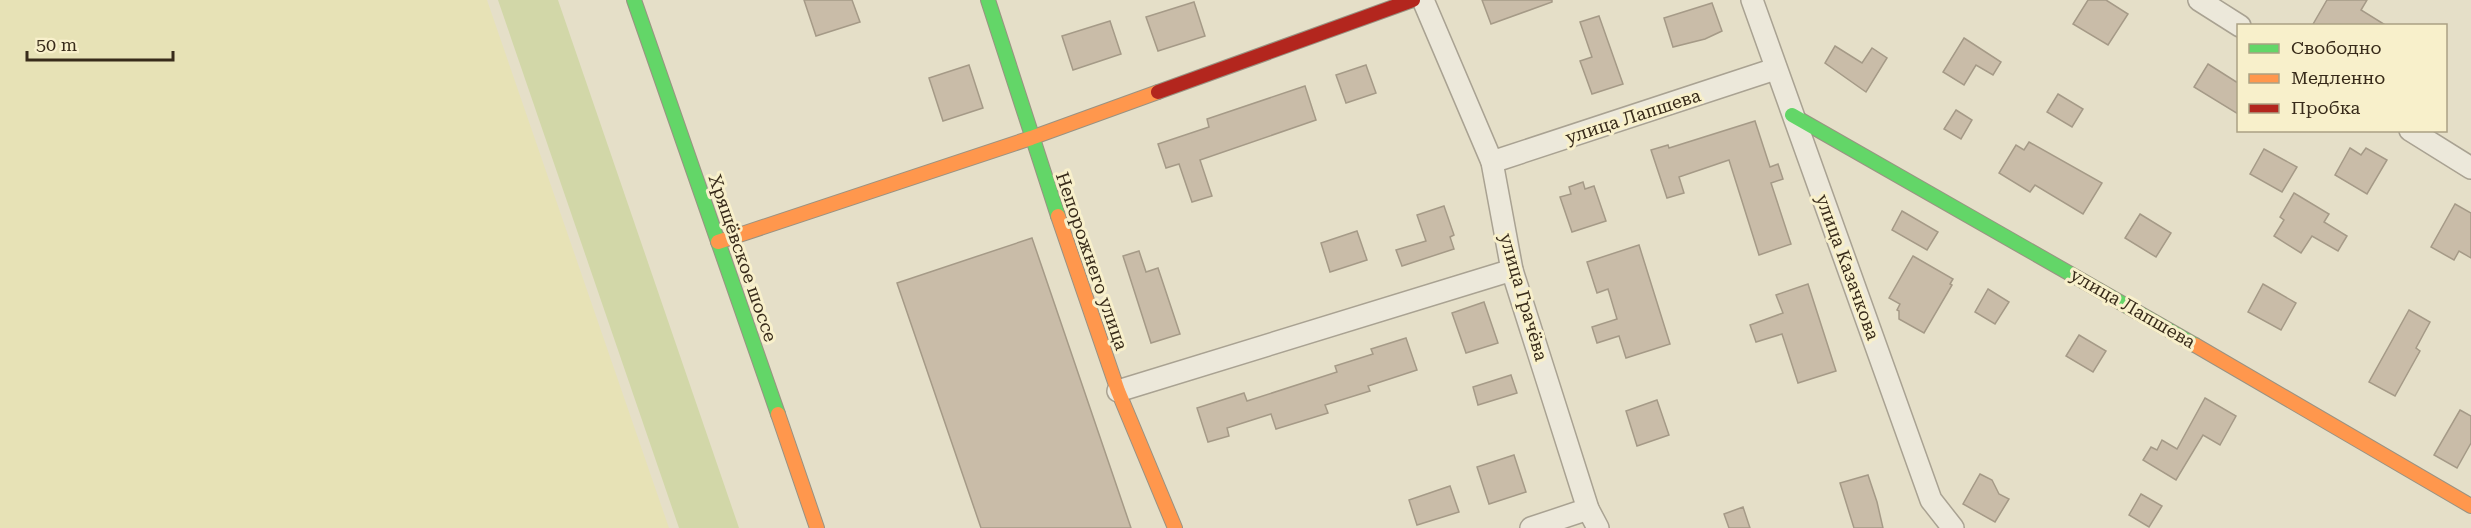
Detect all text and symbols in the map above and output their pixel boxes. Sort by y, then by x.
scale bar [27,24,172,62]
legend [2237,24,2447,132]
text: 50 m [36,34,77,55]
text: Свободно [2291,37,2381,58]
text: Медленно [2291,67,2385,88]
street label: улица Лапшева [1563,84,1704,148]
text: Пробка [2291,97,2360,118]
street label: Непорожнего улица [1052,169,1132,353]
street label: Хрящёвское шоссе [704,172,782,345]
street label: улица Казачкова [1812,191,1884,343]
street label: улица Грачёва [1496,231,1552,363]
street label: улица Лапшева [2067,264,2200,352]

